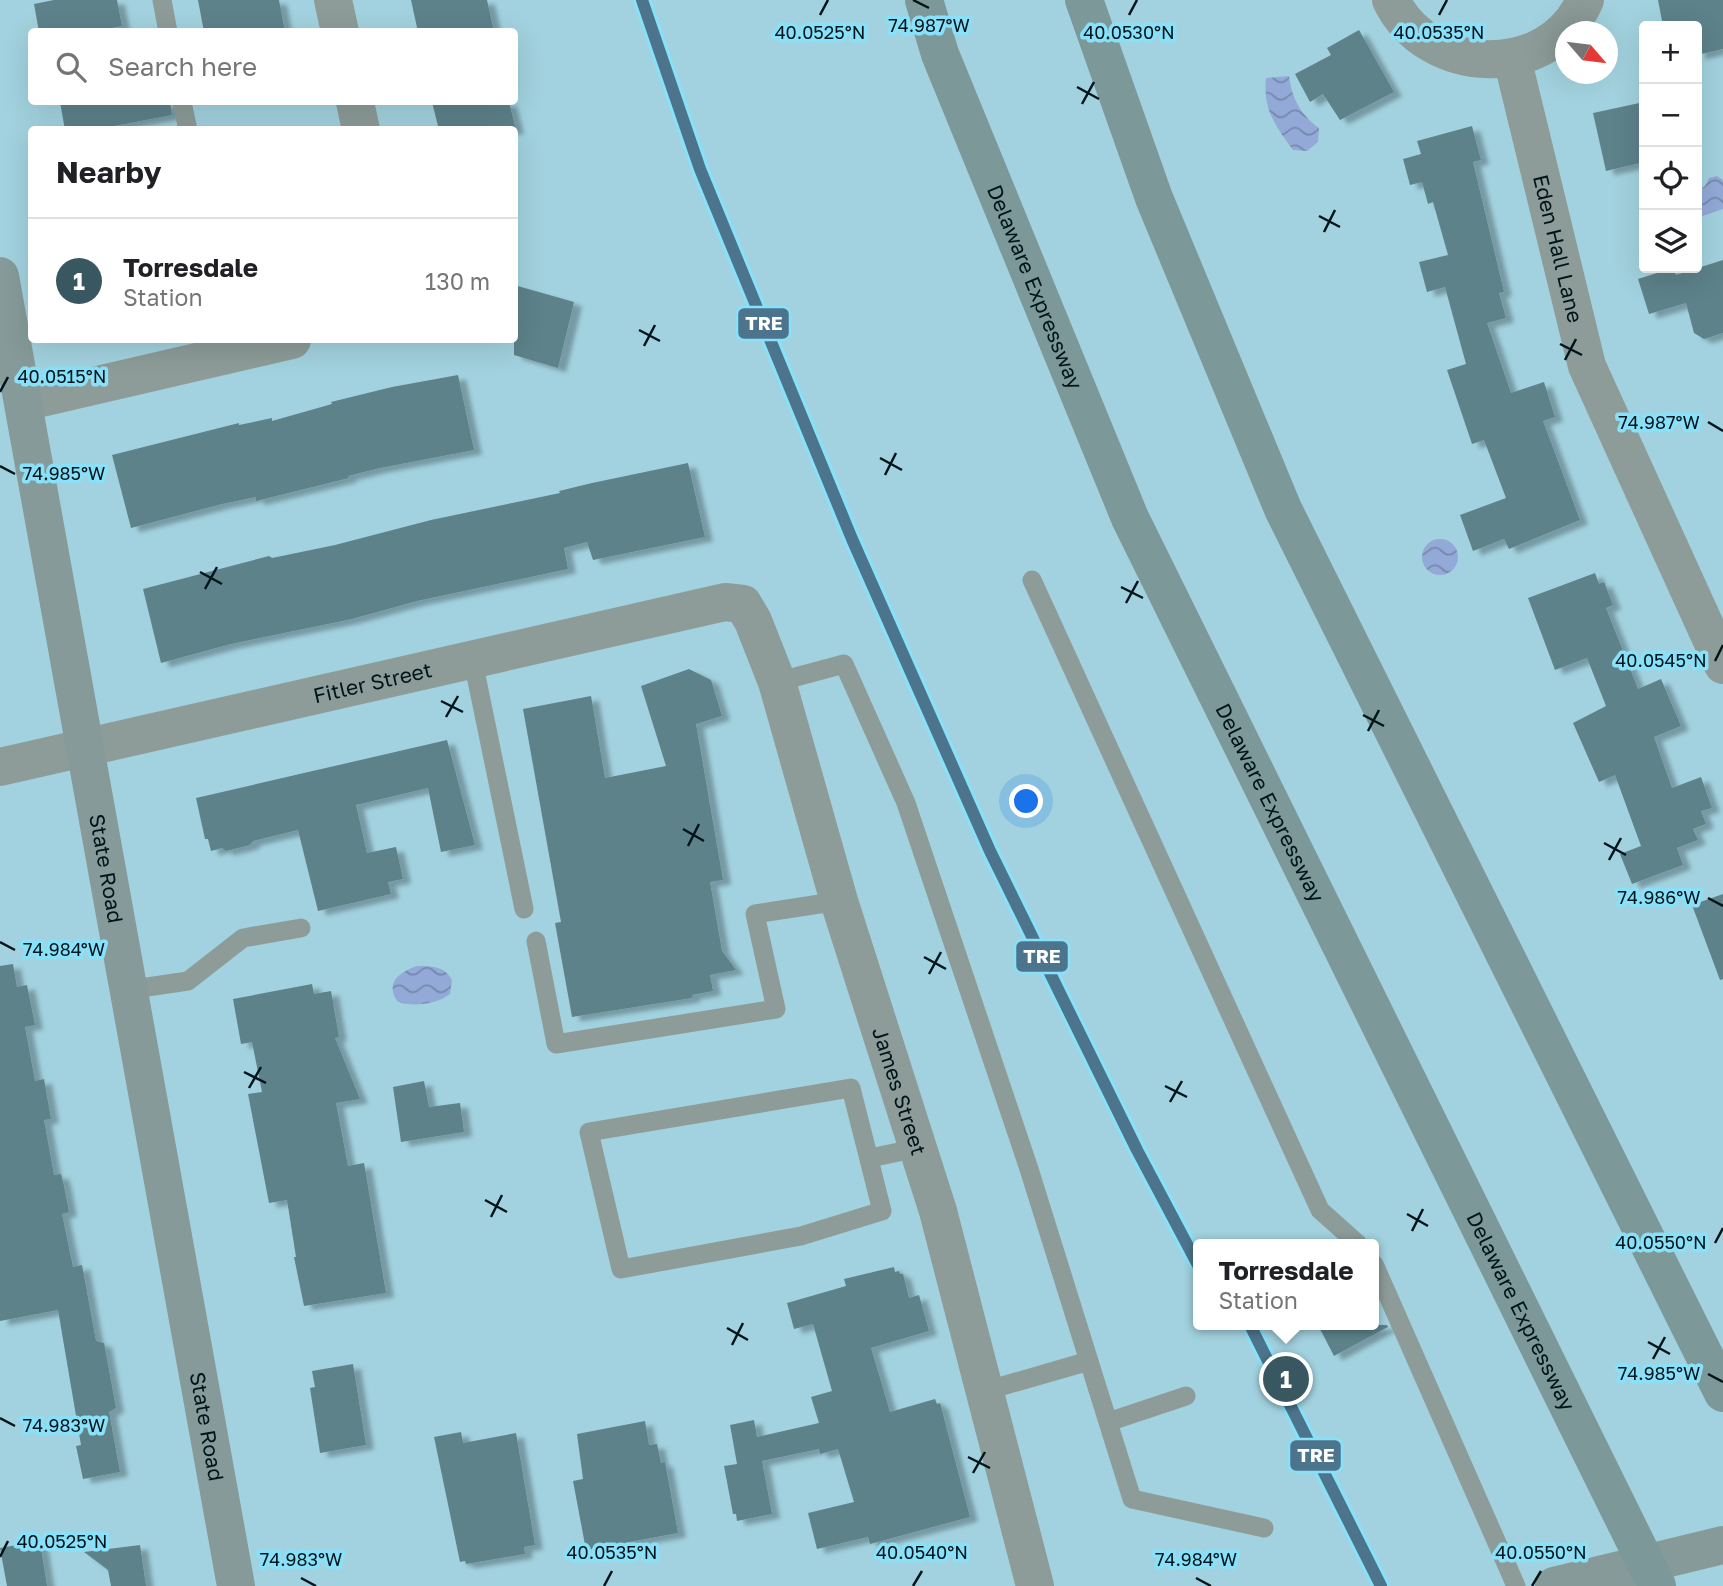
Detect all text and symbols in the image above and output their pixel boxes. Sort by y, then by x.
text: 74.987°W [888,14,970,36]
text: 40.0525°N [775,21,865,43]
text: 40.0530°N [1083,21,1175,43]
text: 40.0535°N [1394,21,1484,43]
north arrow [1555,21,1618,84]
map controls [1639,21,1702,273]
button: + [1639,21,1702,84]
search box [28,28,518,105]
icon: search [52,48,90,86]
text: Search here [108,51,257,82]
button: − [1639,84,1702,147]
button: locate [1639,147,1702,210]
text: Nearby [56,154,161,190]
street label: Eden Hall Lane [1528,172,1589,325]
street label: Delaware Expressway [982,181,1089,393]
button: layers [1639,210,1702,273]
text: Torresdale [123,252,258,283]
text: 1 [73,267,85,295]
text: 130 m [425,267,490,295]
text: Station [123,283,203,311]
line badge: TRE [737,307,790,340]
text: TRE [745,311,783,334]
text: 40.0515°N [17,365,107,387]
text: 74.987°W [1618,411,1700,433]
text: 74.985°W [23,462,105,484]
text: 40.0545°N [1615,649,1707,671]
street label: Fitler Street [311,656,434,708]
street label: Delaware Expressway [1210,699,1331,907]
your location [1009,784,1043,818]
street label: State Road [84,812,129,925]
text: 74.986°W [1618,886,1700,908]
text: 74.984°W [23,938,105,960]
line badge: TRE [1015,940,1069,973]
text: TRE [1023,944,1061,967]
street label: James Street [867,1024,932,1158]
street label: Delaware Expressway [1461,1207,1581,1415]
text: 40.0550°N [1615,1231,1707,1253]
popup [1193,1239,1379,1330]
text: Torresdale [1218,1255,1354,1286]
text: Station [1218,1286,1298,1314]
pin: 1 [1263,1353,1309,1405]
text: 74.985°W [1618,1362,1700,1384]
street label: State Road [185,1370,230,1483]
text: 74.983°W [23,1414,105,1436]
line badge: TRE [1289,1439,1342,1472]
text: TRE [1297,1443,1335,1466]
text: 40.0525°N [17,1530,107,1552]
text: 40.0535°N [567,1541,657,1563]
text: 40.0540°N [876,1541,968,1563]
text: 40.0550°N [1495,1541,1587,1563]
text: 74.983°W [260,1548,342,1570]
text: 74.984°W [1155,1548,1237,1570]

